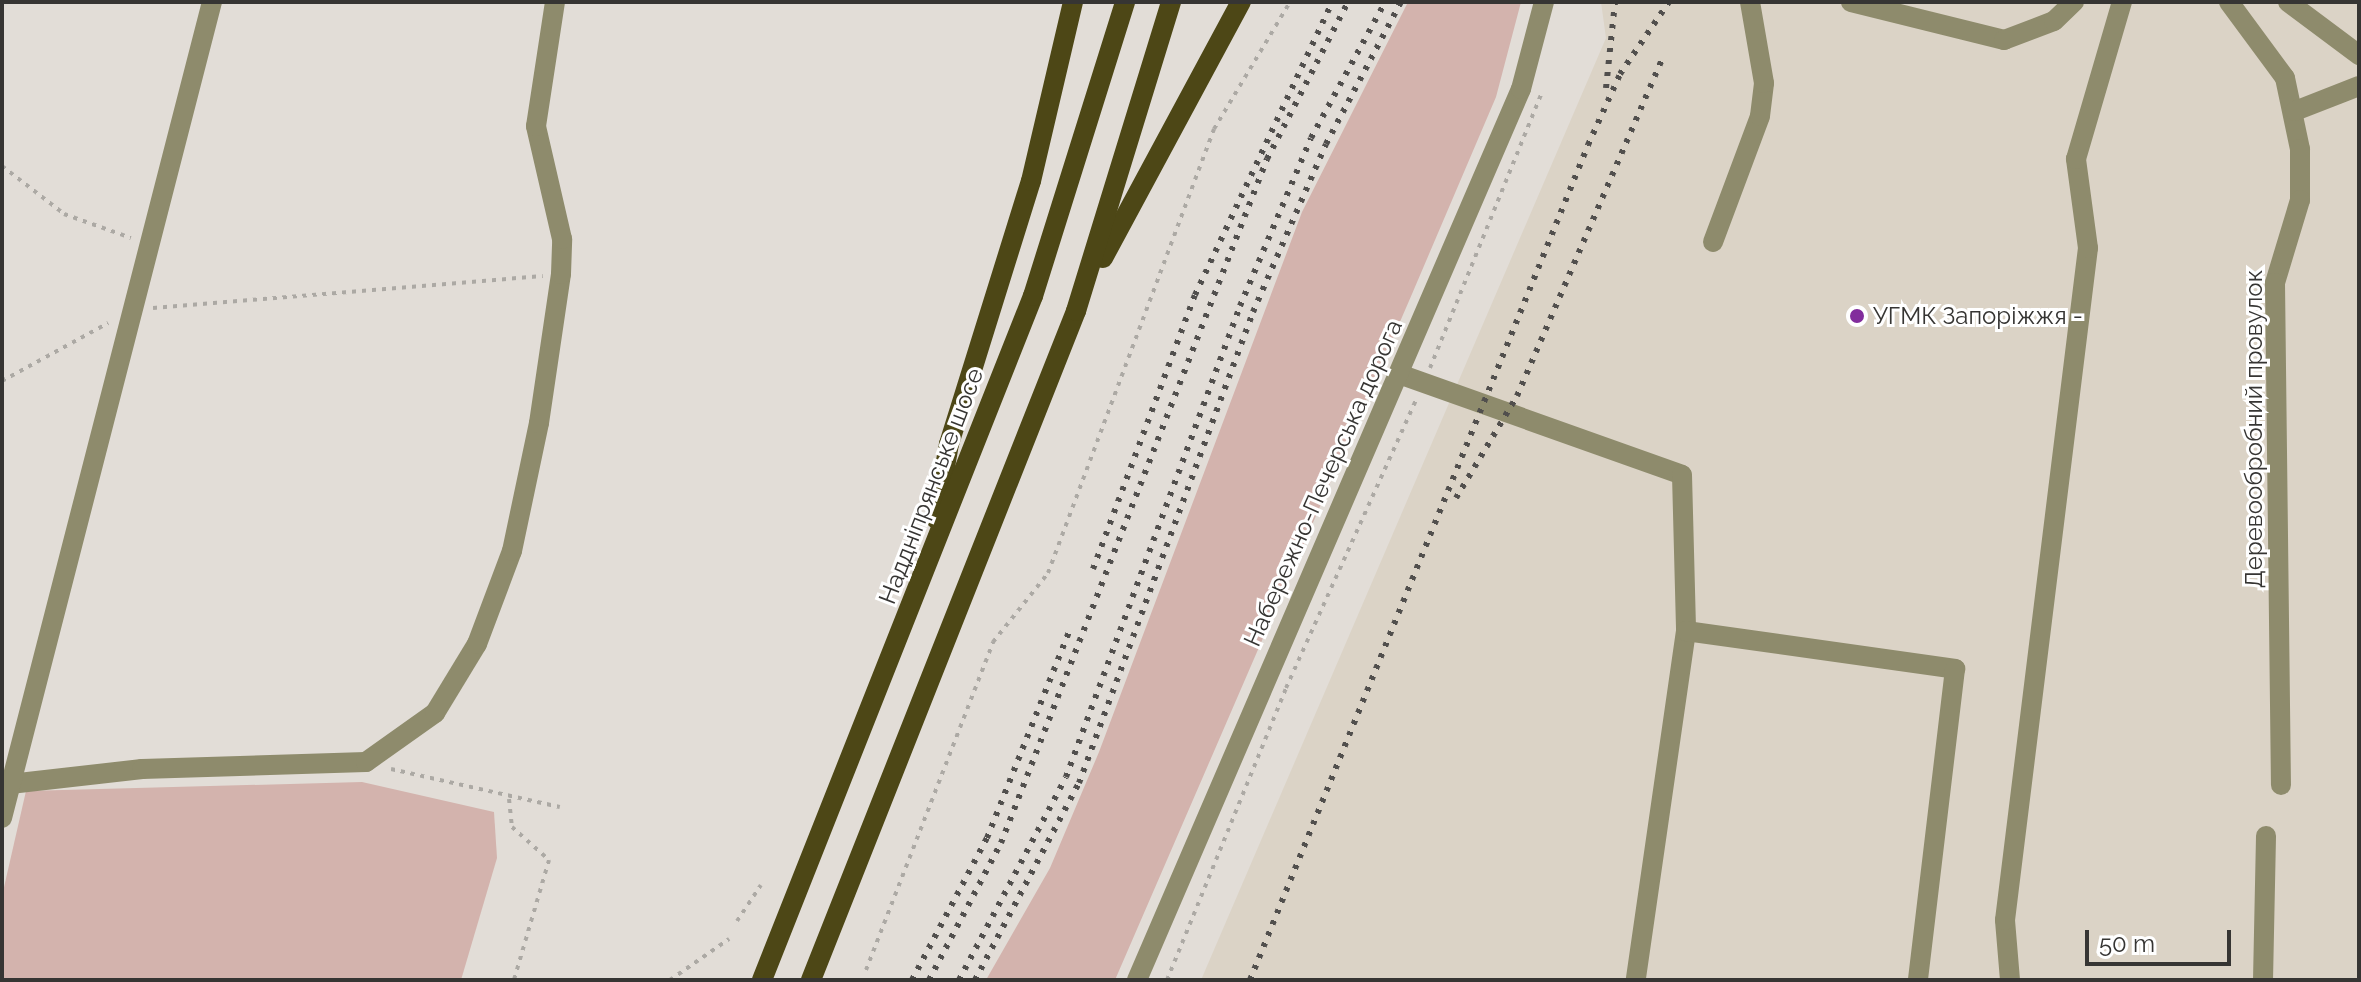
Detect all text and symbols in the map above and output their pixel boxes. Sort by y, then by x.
street label: Деревообробний провулок [2240,270,2268,588]
place label: УГМК Запоріжжя - [1873,302,2083,330]
marker: УГМК Запоріжжя - [1848,307,1866,325]
street label: Набережно-Печерська дорога [1238,315,1408,651]
street label: Наддніпрянське шосе [873,364,989,608]
scale bar [2089,914,2235,964]
text: 50 m [2099,929,2155,958]

